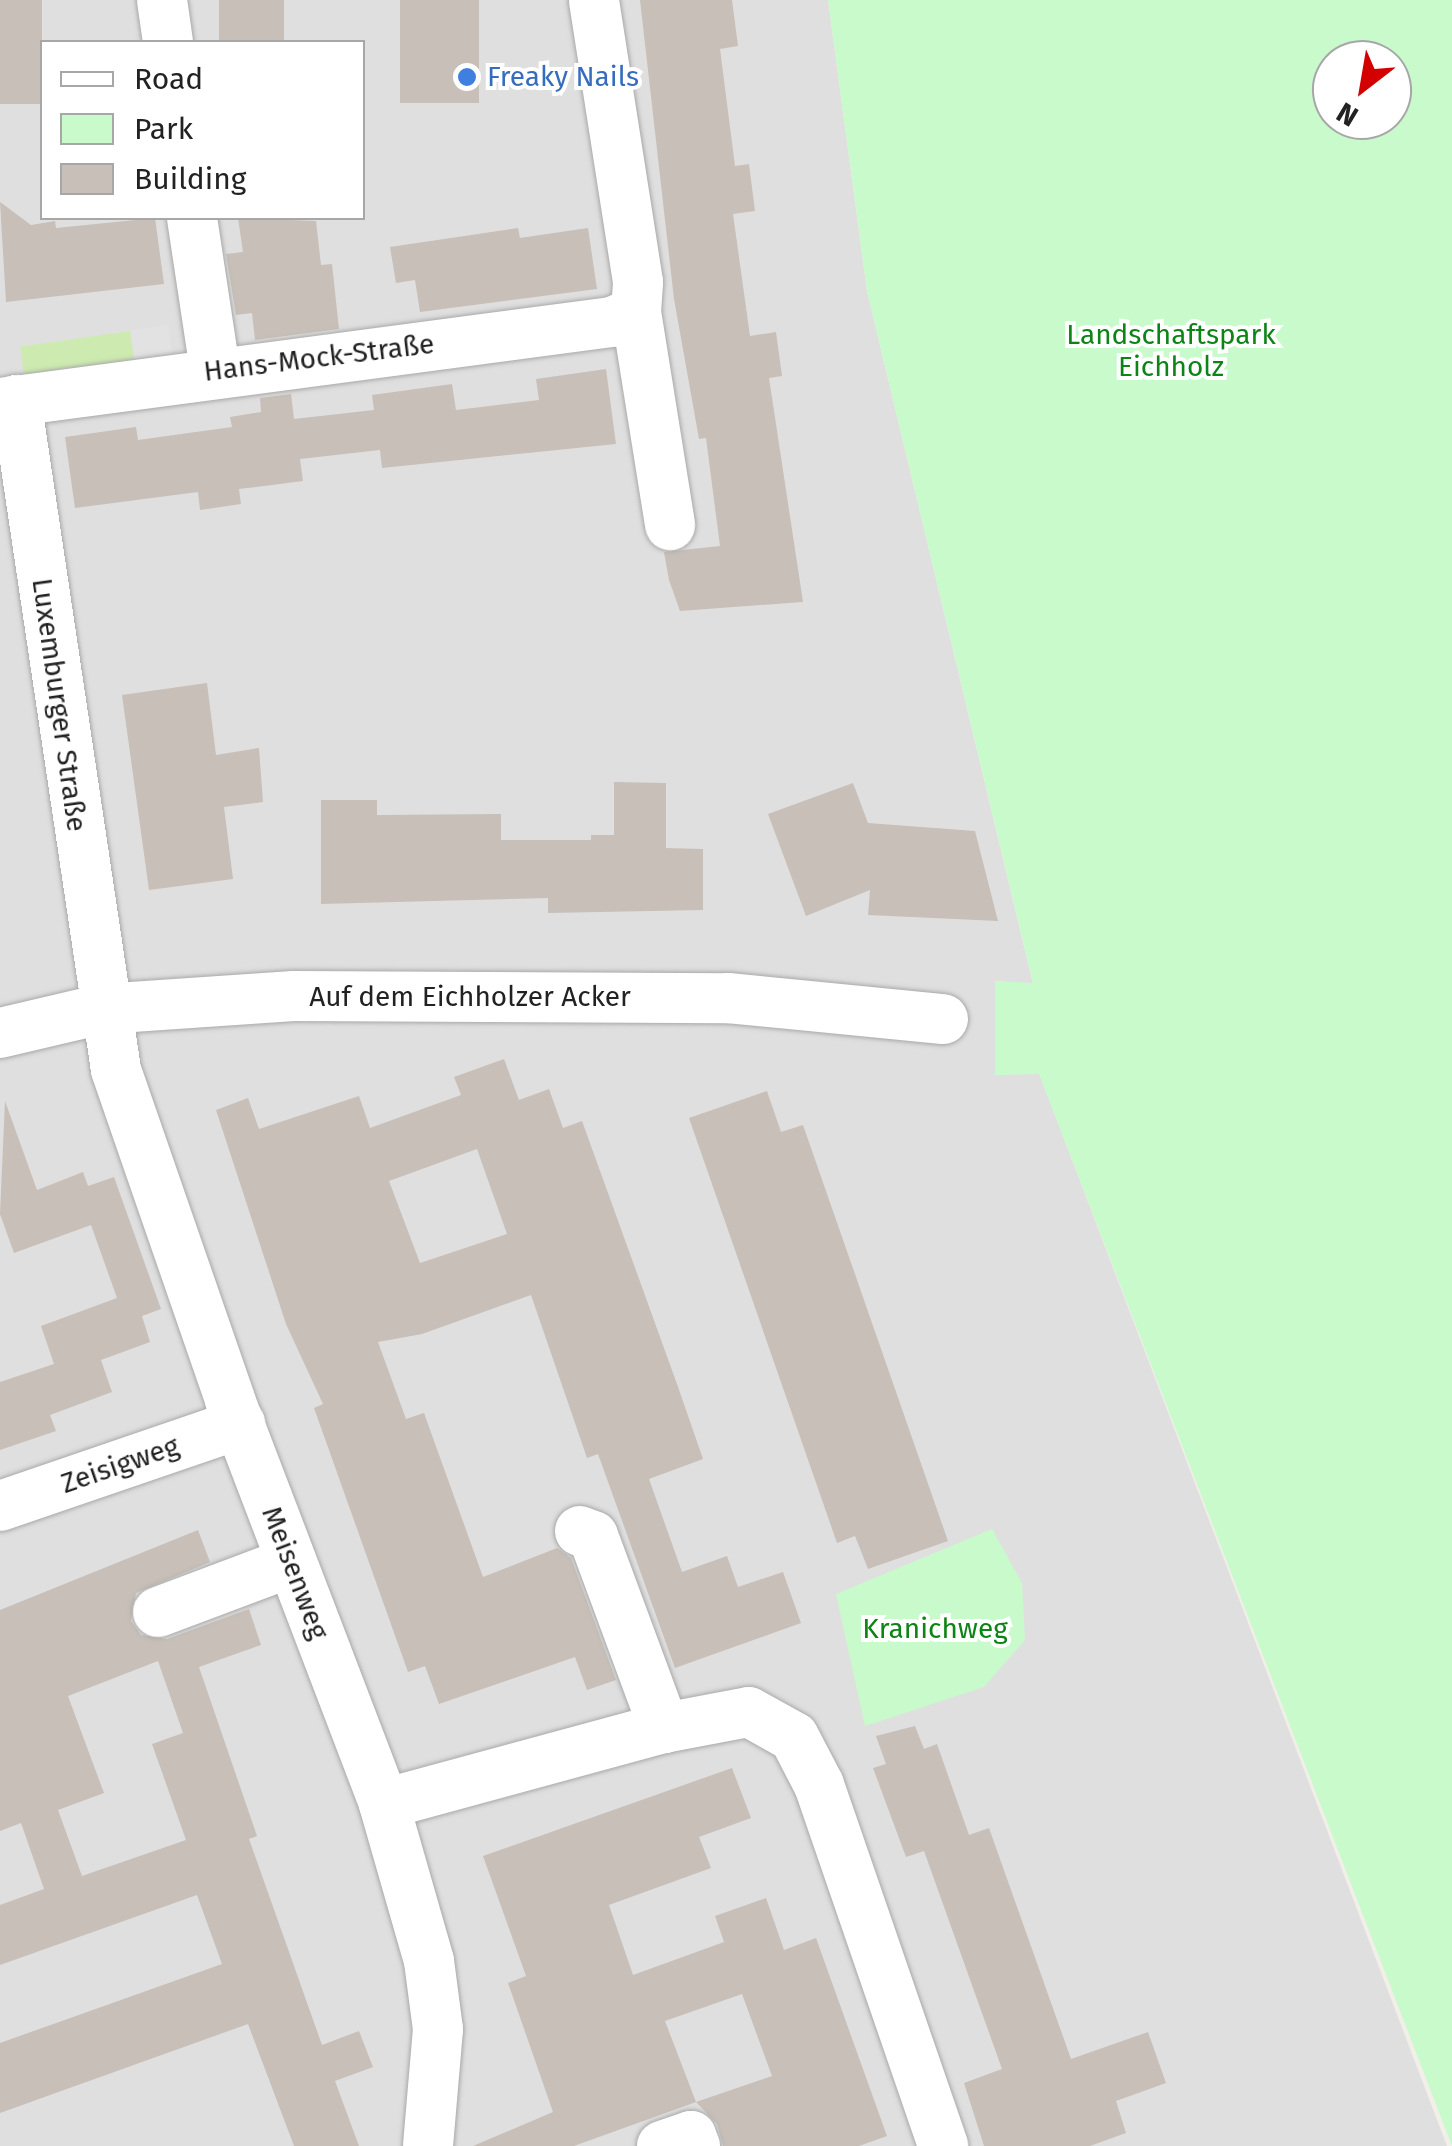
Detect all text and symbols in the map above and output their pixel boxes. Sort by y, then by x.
legend [40,40,365,220]
north arrow [1312,40,1412,140]
place label: Freaky Nails [487,60,639,94]
text: Road [134,61,203,97]
marker: Freaky Nails [456,66,478,88]
text: N [1331,96,1364,133]
text: Park [134,111,193,147]
text: Building [134,161,246,197]
park label: Landschaftspark Eichholz [1066,318,1276,384]
street label: Hans-Mock-Straße [202,327,436,389]
street label: Luxemburger Straße [25,576,93,834]
street label: Auf dem Eichholzer Acker [309,980,631,1014]
street label: Zeisigweg [57,1429,183,1501]
street label: Meisenweg [254,1502,336,1644]
park label: Kranichweg [862,1612,1008,1646]

